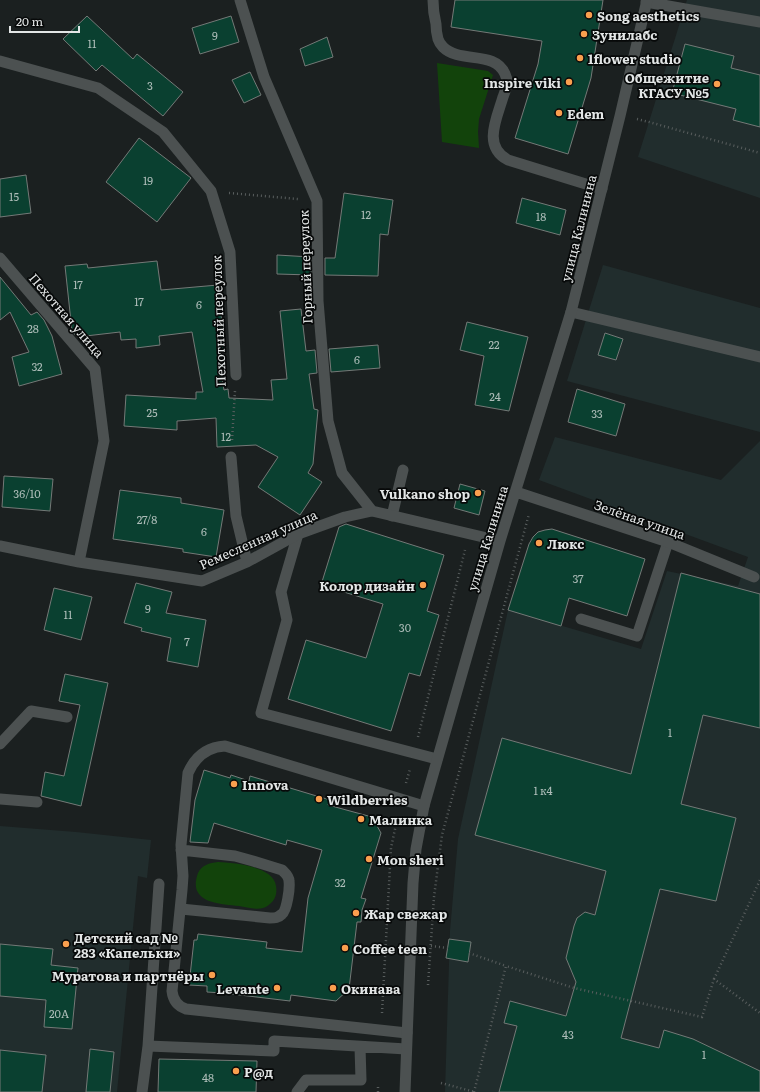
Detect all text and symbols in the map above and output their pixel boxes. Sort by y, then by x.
place label: Song aesthetics [597,6,700,25]
scale bar [10,8,79,34]
marker: Song aesthetics [584,10,594,20]
text: 20 m [16,12,43,30]
place label: Зунилабс [592,25,657,44]
house number: 9 [212,27,218,43]
marker: Зунилабс [579,29,589,39]
house number: 11 [88,35,97,51]
place label: 1flower studio [588,49,681,68]
marker: 1flower studio [575,53,585,63]
place label: Общежитие КГАСУ №5 [625,68,709,102]
place label: Inspire viki [484,73,561,92]
house number: 3 [147,77,153,93]
marker: Inspire viki [564,77,574,87]
marker: Общежитие КГАСУ №5 [712,79,722,89]
place label: Edem [567,104,604,123]
marker: Edem [554,108,564,118]
house number: 19 [143,172,153,188]
street label: улица Калинина [556,173,600,283]
house number: 15 [9,188,19,204]
house number: 12 [361,206,371,222]
house number: 18 [536,208,546,224]
street label: Горный переулок [294,209,316,324]
street label: Пехотный переулок [206,255,230,387]
street label: Пехотная улица [25,269,109,361]
house number: 17 [73,276,83,292]
house number: 17 [134,293,144,309]
house number: 6 [196,296,202,312]
house number: 28 [27,320,39,336]
house number: 22 [488,336,500,352]
house number: 6 [354,351,360,367]
house number: 32 [31,358,43,374]
house number: 24 [489,388,501,404]
house number: 25 [146,404,158,420]
house number: 33 [591,405,603,421]
house number: 12 [221,428,231,444]
street label: улица Калинина [462,483,512,593]
place label: Vulkano shop [380,484,470,503]
house number: 36/10 [13,485,41,501]
marker: Vulkano shop [473,488,483,498]
street label: Зелёная улица [592,495,688,543]
street label: Ремесленная улица [196,504,320,574]
house number: 27/8 [137,511,157,527]
house number: 6 [201,523,207,539]
place label: Люкс [547,534,584,553]
marker: Люкс [534,538,544,548]
house number: 37 [572,570,584,586]
place label: Колор дизайн [319,576,415,595]
marker: Колор дизайн [418,580,428,590]
house number: 9 [145,600,151,616]
house number: 11 [64,606,73,622]
house number: 30 [399,619,411,635]
house number: 7 [184,633,190,649]
house number: 1 [668,724,673,740]
place label: Innova [242,775,289,794]
marker: Innova [229,779,239,789]
house number: 1 к4 [533,782,553,798]
place label: Wildberries [327,790,408,809]
marker: Wildberries [314,794,324,804]
place label: Малинка [369,810,433,829]
marker: Малинка [356,814,366,824]
place label: Mon sheri [377,850,444,869]
marker: Mon sheri [364,854,374,864]
house number: 32 [334,874,346,890]
place label: Жар свежар [364,904,448,923]
marker: Жар свежар [351,908,361,918]
place label: Детский сад № 283 «Капельки» [74,928,180,962]
marker: Детский сад № 283 «Капельки» [61,939,71,949]
place label: Coffee teen [353,939,427,958]
marker: Coffee teen [340,943,350,953]
place label: Муратова и партнёры [52,966,204,985]
marker: Муратова и партнёры [207,970,217,980]
place label: Levante [217,979,269,998]
place label: Окинава [341,979,401,998]
marker: Levante [272,983,282,993]
marker: Окинава [328,983,338,993]
house number: 20А [49,1005,69,1021]
house number: 43 [562,1026,574,1042]
house number: 1 [702,1046,707,1062]
place label: Р@д [244,1062,273,1081]
marker: Р@д [231,1066,241,1076]
house number: 48 [202,1069,214,1085]

